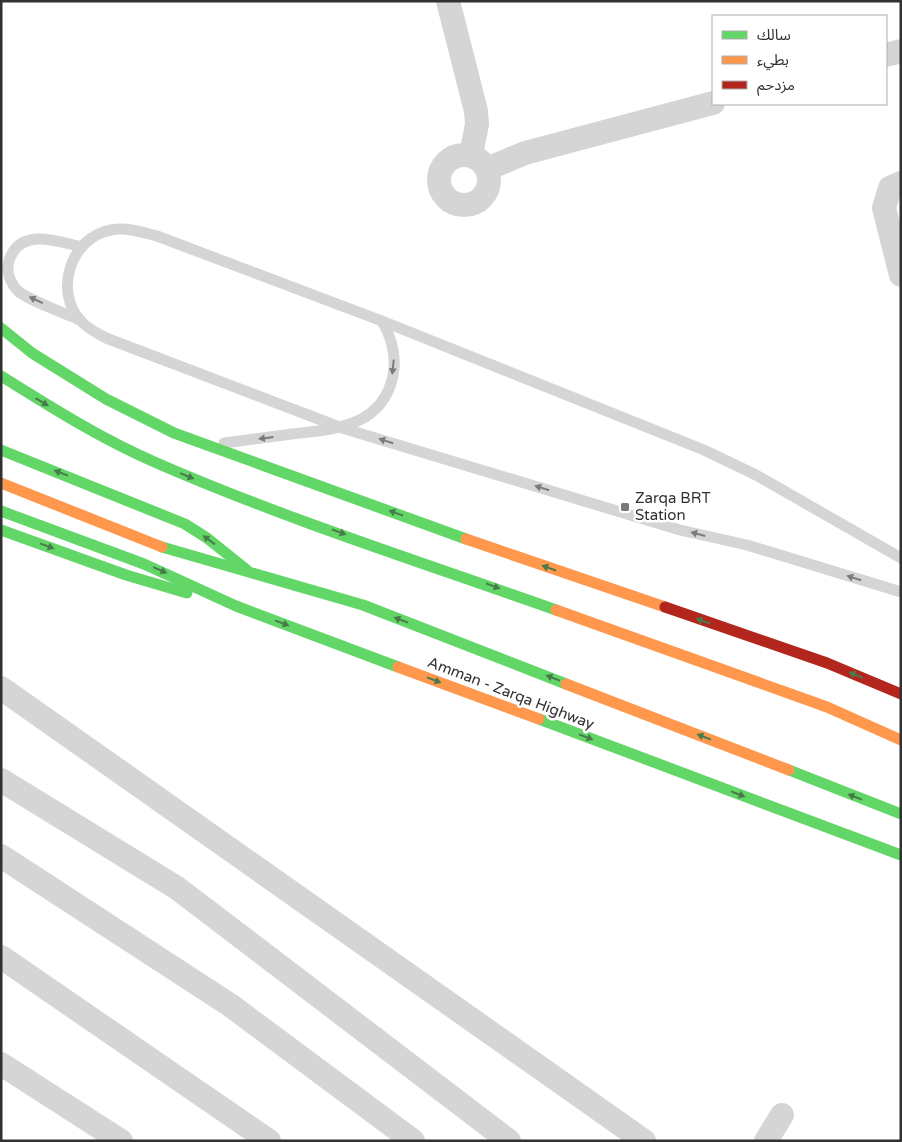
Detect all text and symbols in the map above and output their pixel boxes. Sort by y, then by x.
legend [712,15,887,105]
text: سالك [757,26,791,44]
text: بطيء [757,51,789,71]
text: مزدحم [757,76,795,96]
one-way arrow [28,295,43,304]
one-way arrow [389,359,397,375]
one-way arrow [36,398,49,407]
one-way arrow [257,434,273,442]
one-way arrow [379,437,394,445]
one-way arrow [53,469,68,477]
one-way arrow [180,472,194,480]
one-way arrow [534,483,549,491]
place label: Zarqa BRT Station [635,489,711,524]
marker: Zarqa BRT Station [619,501,631,513]
one-way arrow [388,509,403,517]
one-way arrow [332,528,347,536]
one-way arrow [690,530,705,538]
one-way arrow [203,534,216,545]
one-way arrow [40,542,55,550]
one-way arrow [541,563,556,571]
one-way arrow [153,567,167,575]
one-way arrow [846,573,861,581]
one-way arrow [485,583,500,590]
one-way arrow [393,616,408,624]
one-way arrow [695,616,710,624]
one-way arrow [274,620,289,627]
street label: Amman - Zarqa Highway [425,653,597,733]
one-way arrow [849,671,863,679]
one-way arrow [545,674,560,682]
one-way arrow [427,676,442,684]
one-way arrow [579,733,594,741]
one-way arrow [696,733,711,741]
one-way arrow [731,790,746,798]
one-way arrow [848,792,863,800]

